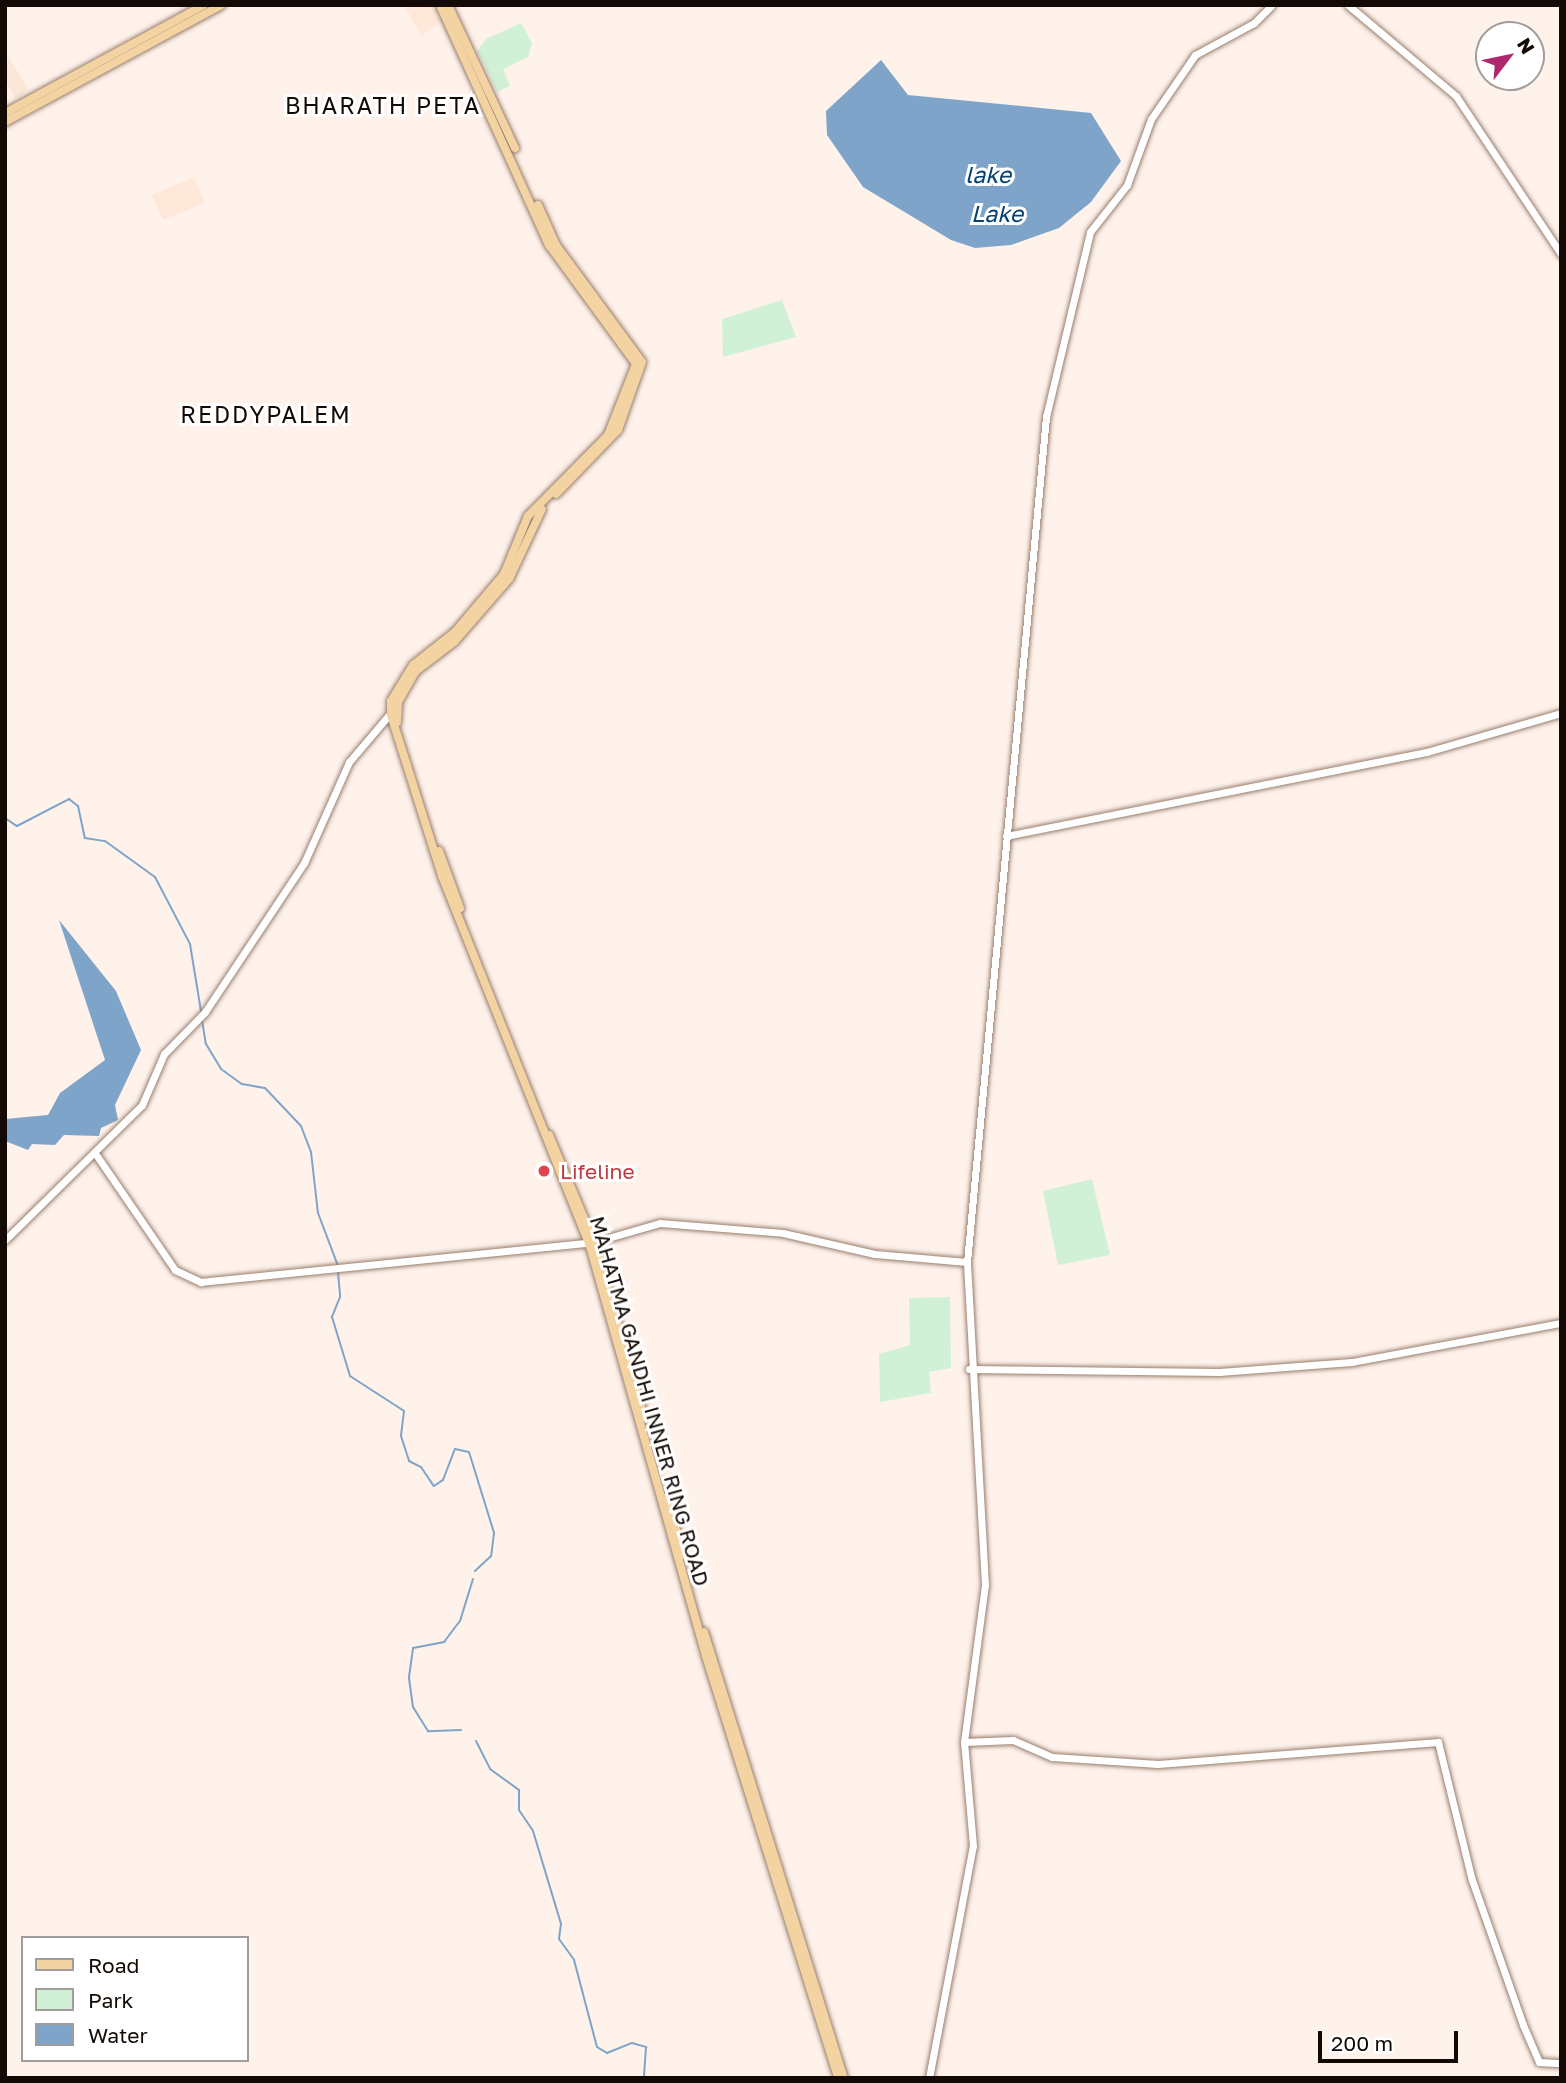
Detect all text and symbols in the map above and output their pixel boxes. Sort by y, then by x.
north arrow [1475,21,1545,91]
text: N [1513,33,1540,58]
district label: BHARATH PETA [286,91,480,119]
water label: lake [965,160,1011,188]
water label: Lake [971,199,1023,227]
district label: REDDYPALEM [182,400,350,428]
place label: Lifeline [560,1158,635,1184]
marker: Lifeline [534,1161,554,1181]
street label: MAHATMA GANDHI INNER RING ROAD [585,1213,715,1589]
legend [21,1936,248,2062]
text: Road [88,1952,139,1978]
text: Park [88,1987,133,2013]
scale bar [1321,2016,1461,2060]
text: Water [88,2022,148,2048]
text: 200 m [1331,2030,1393,2056]

